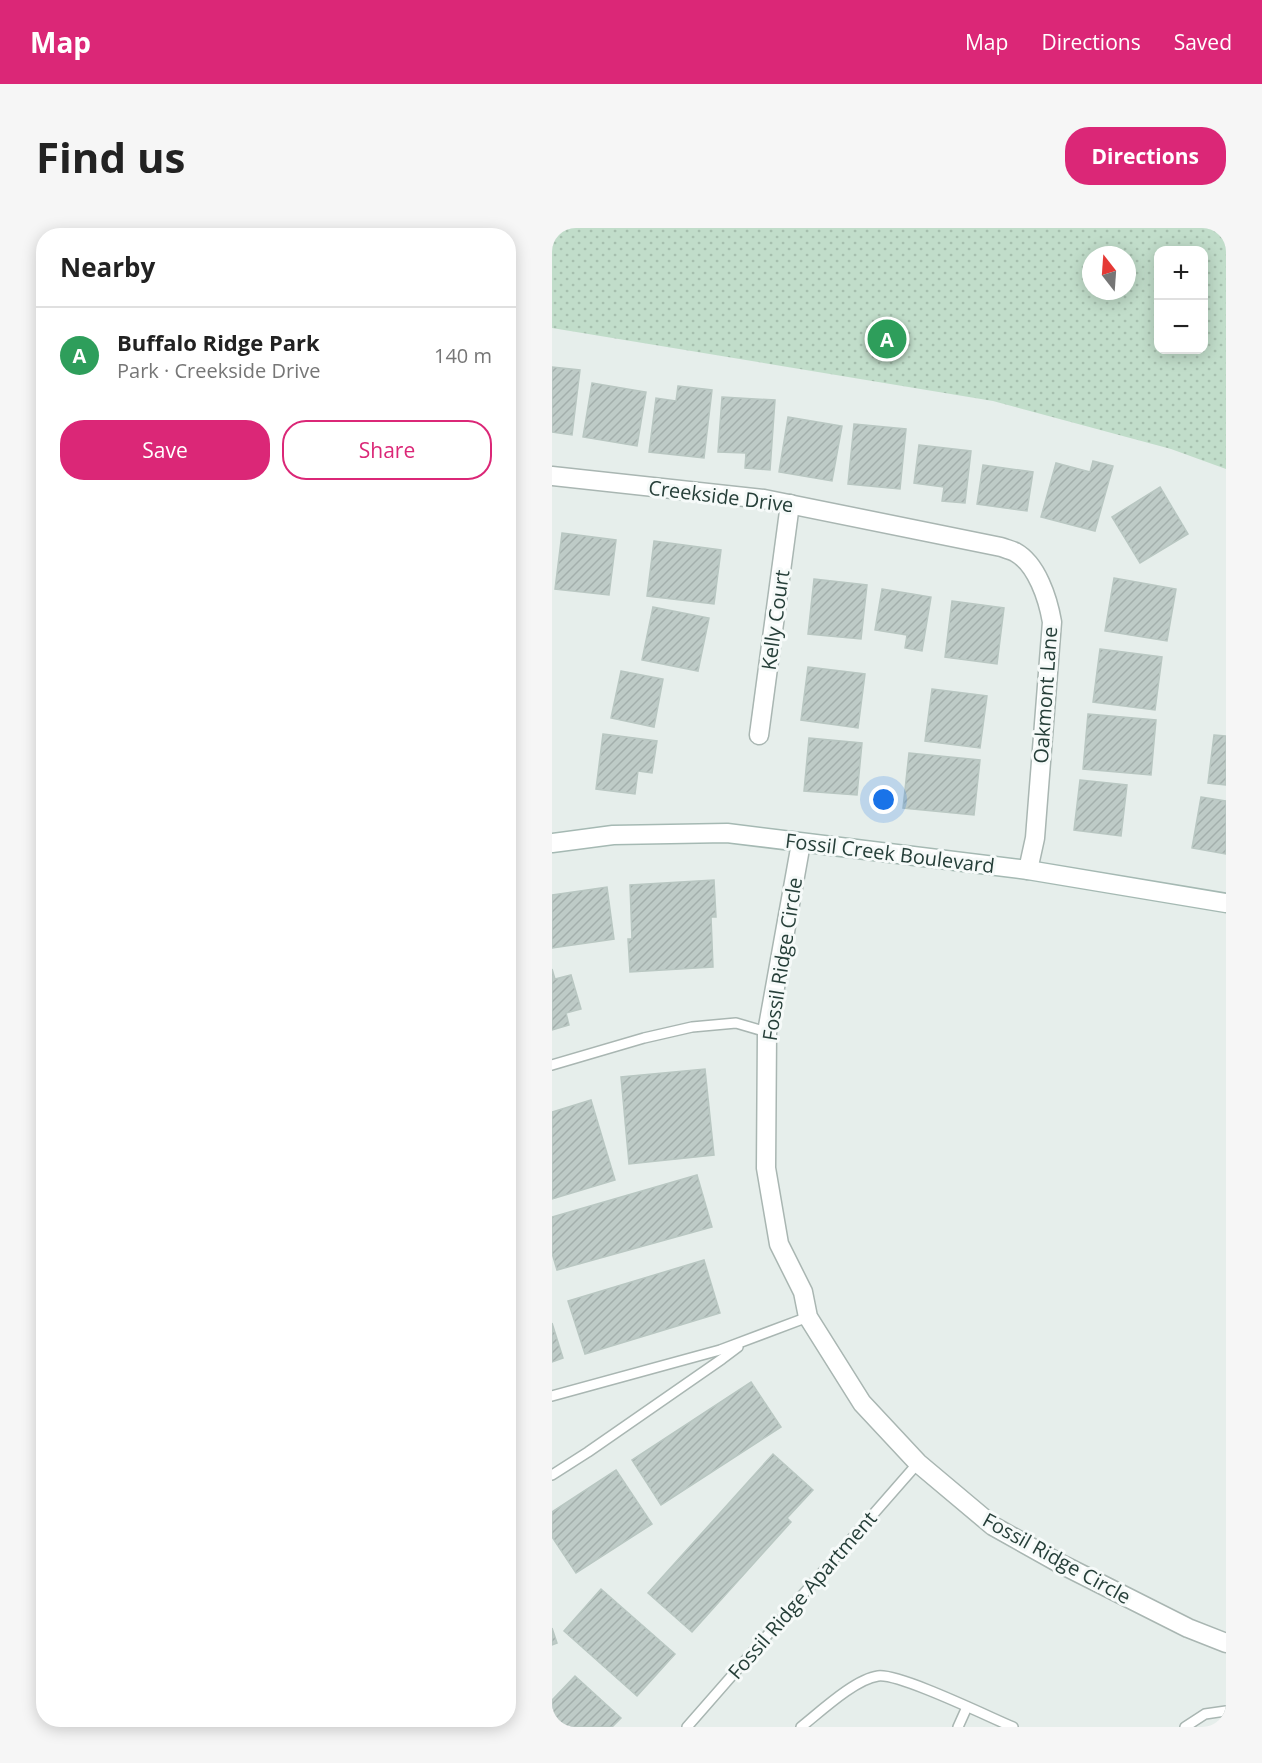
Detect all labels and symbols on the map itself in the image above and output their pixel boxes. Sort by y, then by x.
north arrow [1082,246,1136,300]
pin: A [868,316,906,362]
street label: Creekside Drive [647,474,795,518]
street label: Kelly Court [755,568,795,672]
street label: Oakmont Lane [1027,626,1063,764]
your location [869,785,898,814]
street label: Fossil Creek Boulevard [784,827,996,879]
street label: Fossil Ridge Circle [756,875,808,1043]
street label: Fossil Ridge Apartment [722,1505,882,1685]
street label: Fossil Ridge Circle [978,1506,1136,1610]

